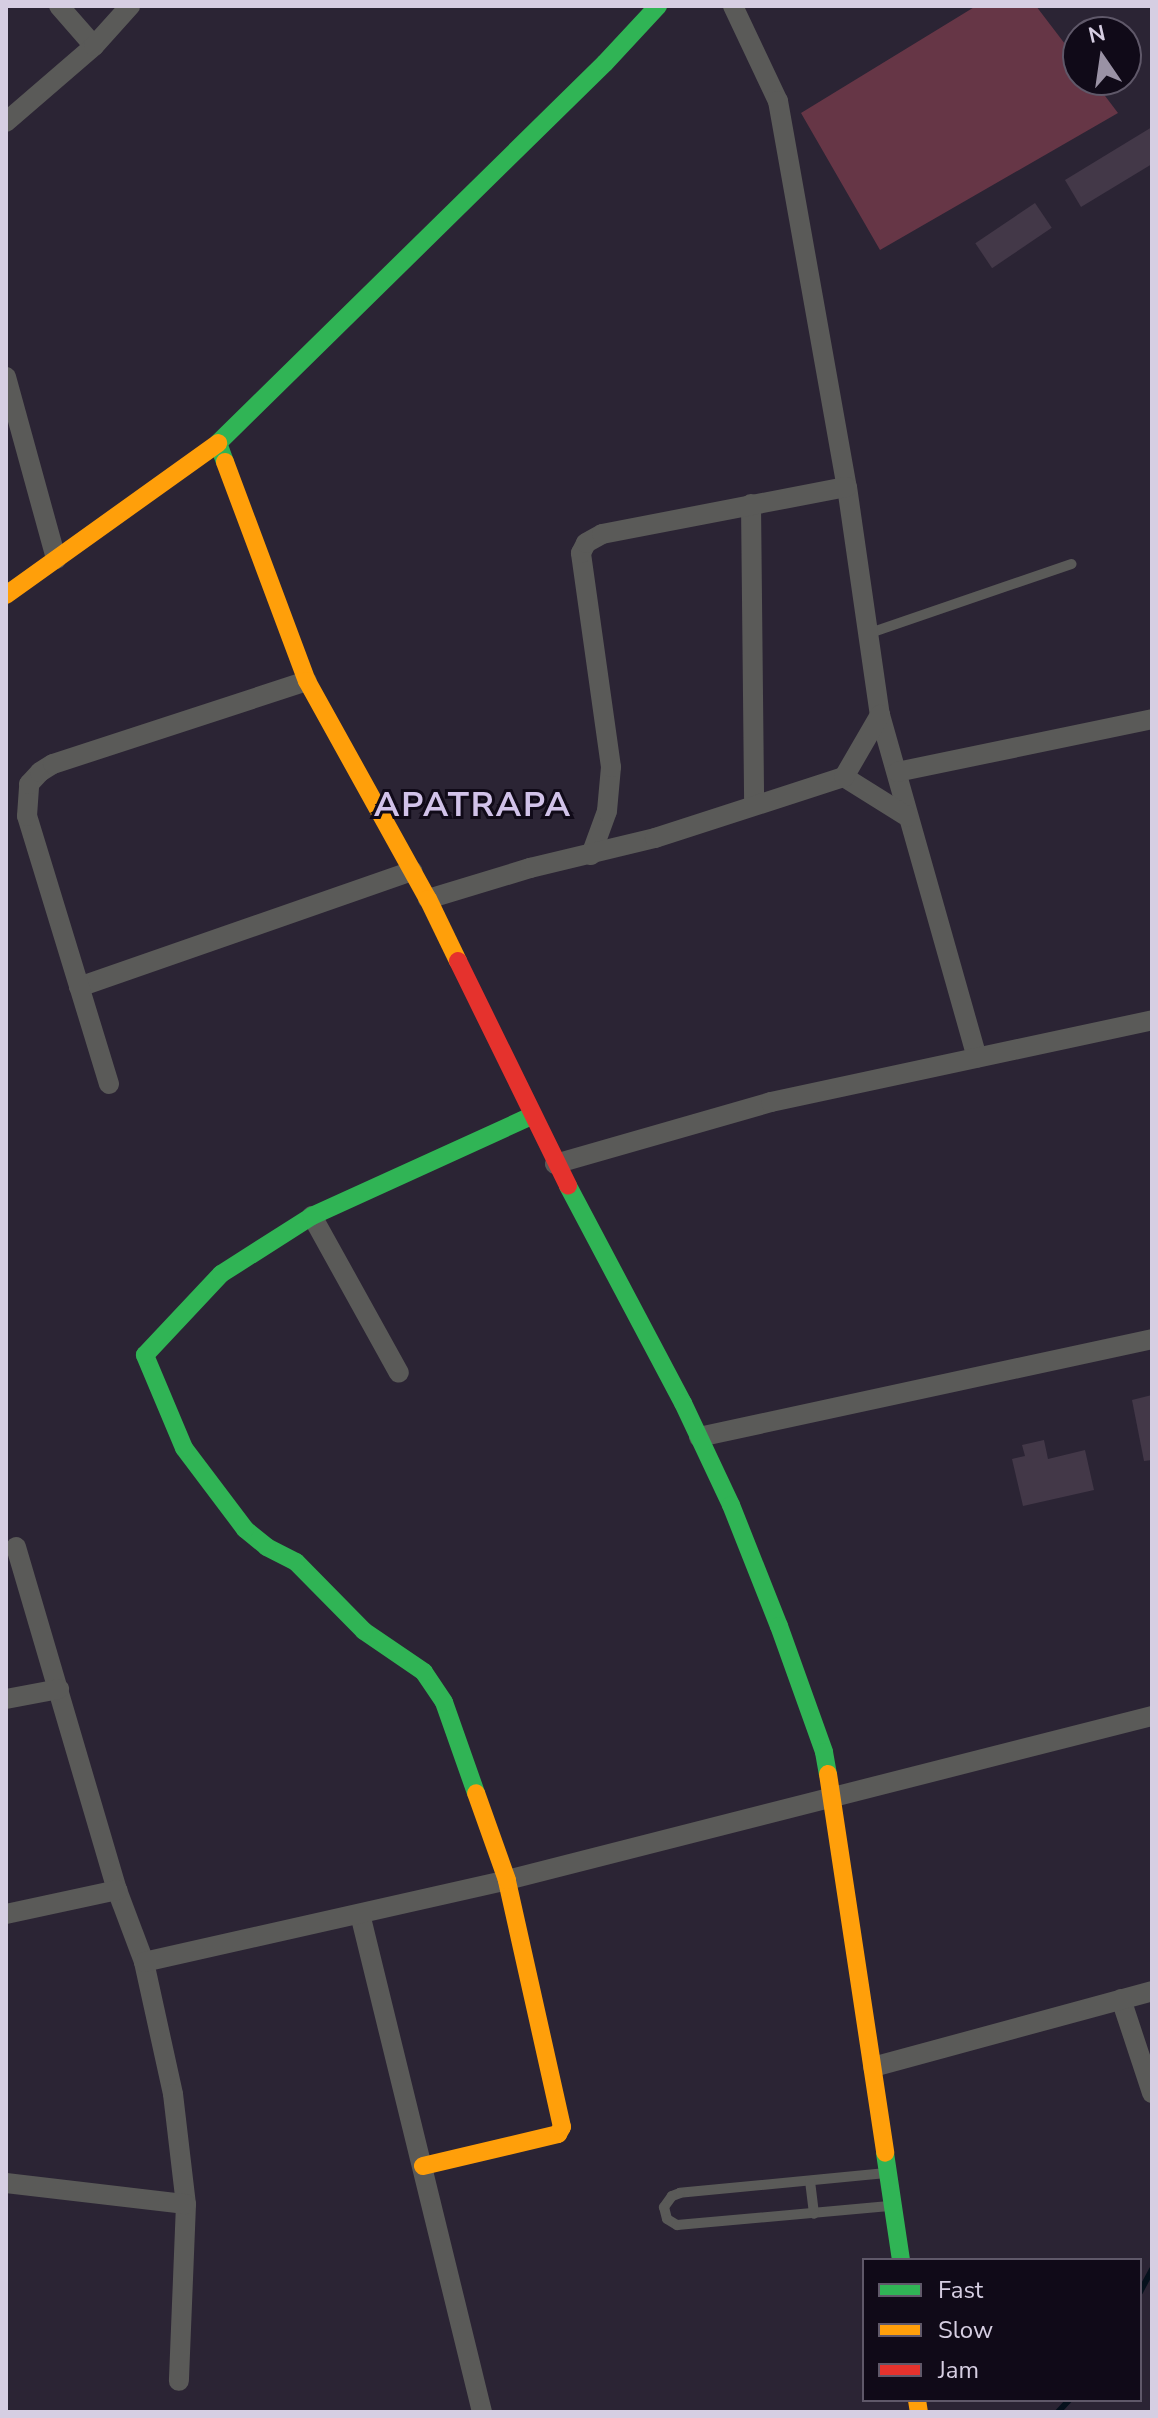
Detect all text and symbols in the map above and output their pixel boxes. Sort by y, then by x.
north arrow [1062,16,1142,96]
text: N [1086,18,1108,51]
district label: APATRAPA [374,786,572,826]
legend [862,2258,1142,2402]
text: Fast [938,2274,983,2306]
text: Slow [938,2314,993,2346]
text: Jam [938,2354,979,2386]

